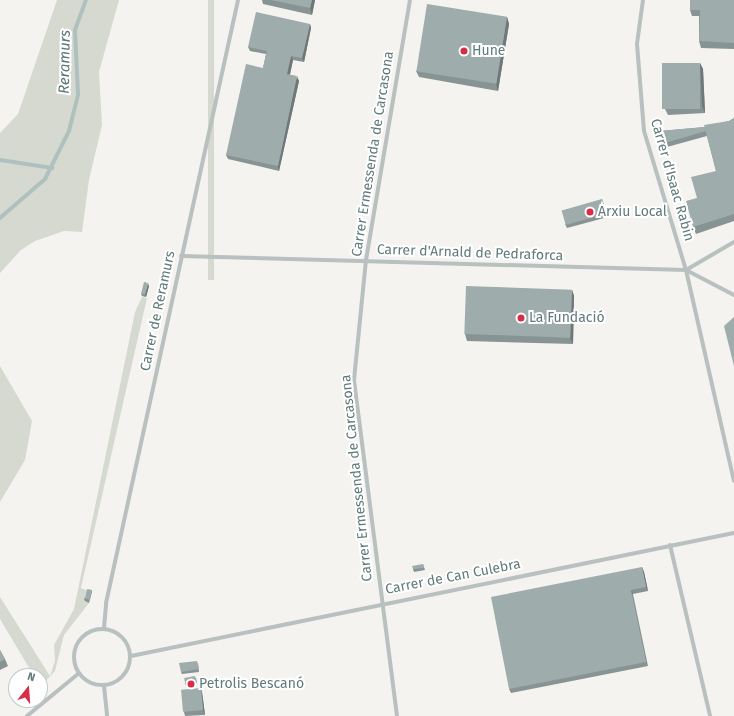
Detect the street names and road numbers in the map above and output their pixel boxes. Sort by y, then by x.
street label: Carrer Ermessenda de Carcasona [348,50,398,258]
street label: Carrer d'Isaac Rabin [647,117,697,243]
street label: Carrer d'Arnald de Pedraforca [377,241,563,265]
street label: Carrer de Reramurs [137,249,179,373]
street label: Carrer Ermessenda de Carcasona [338,374,376,582]
street label: Carrer de Can Culebra [384,556,522,598]

